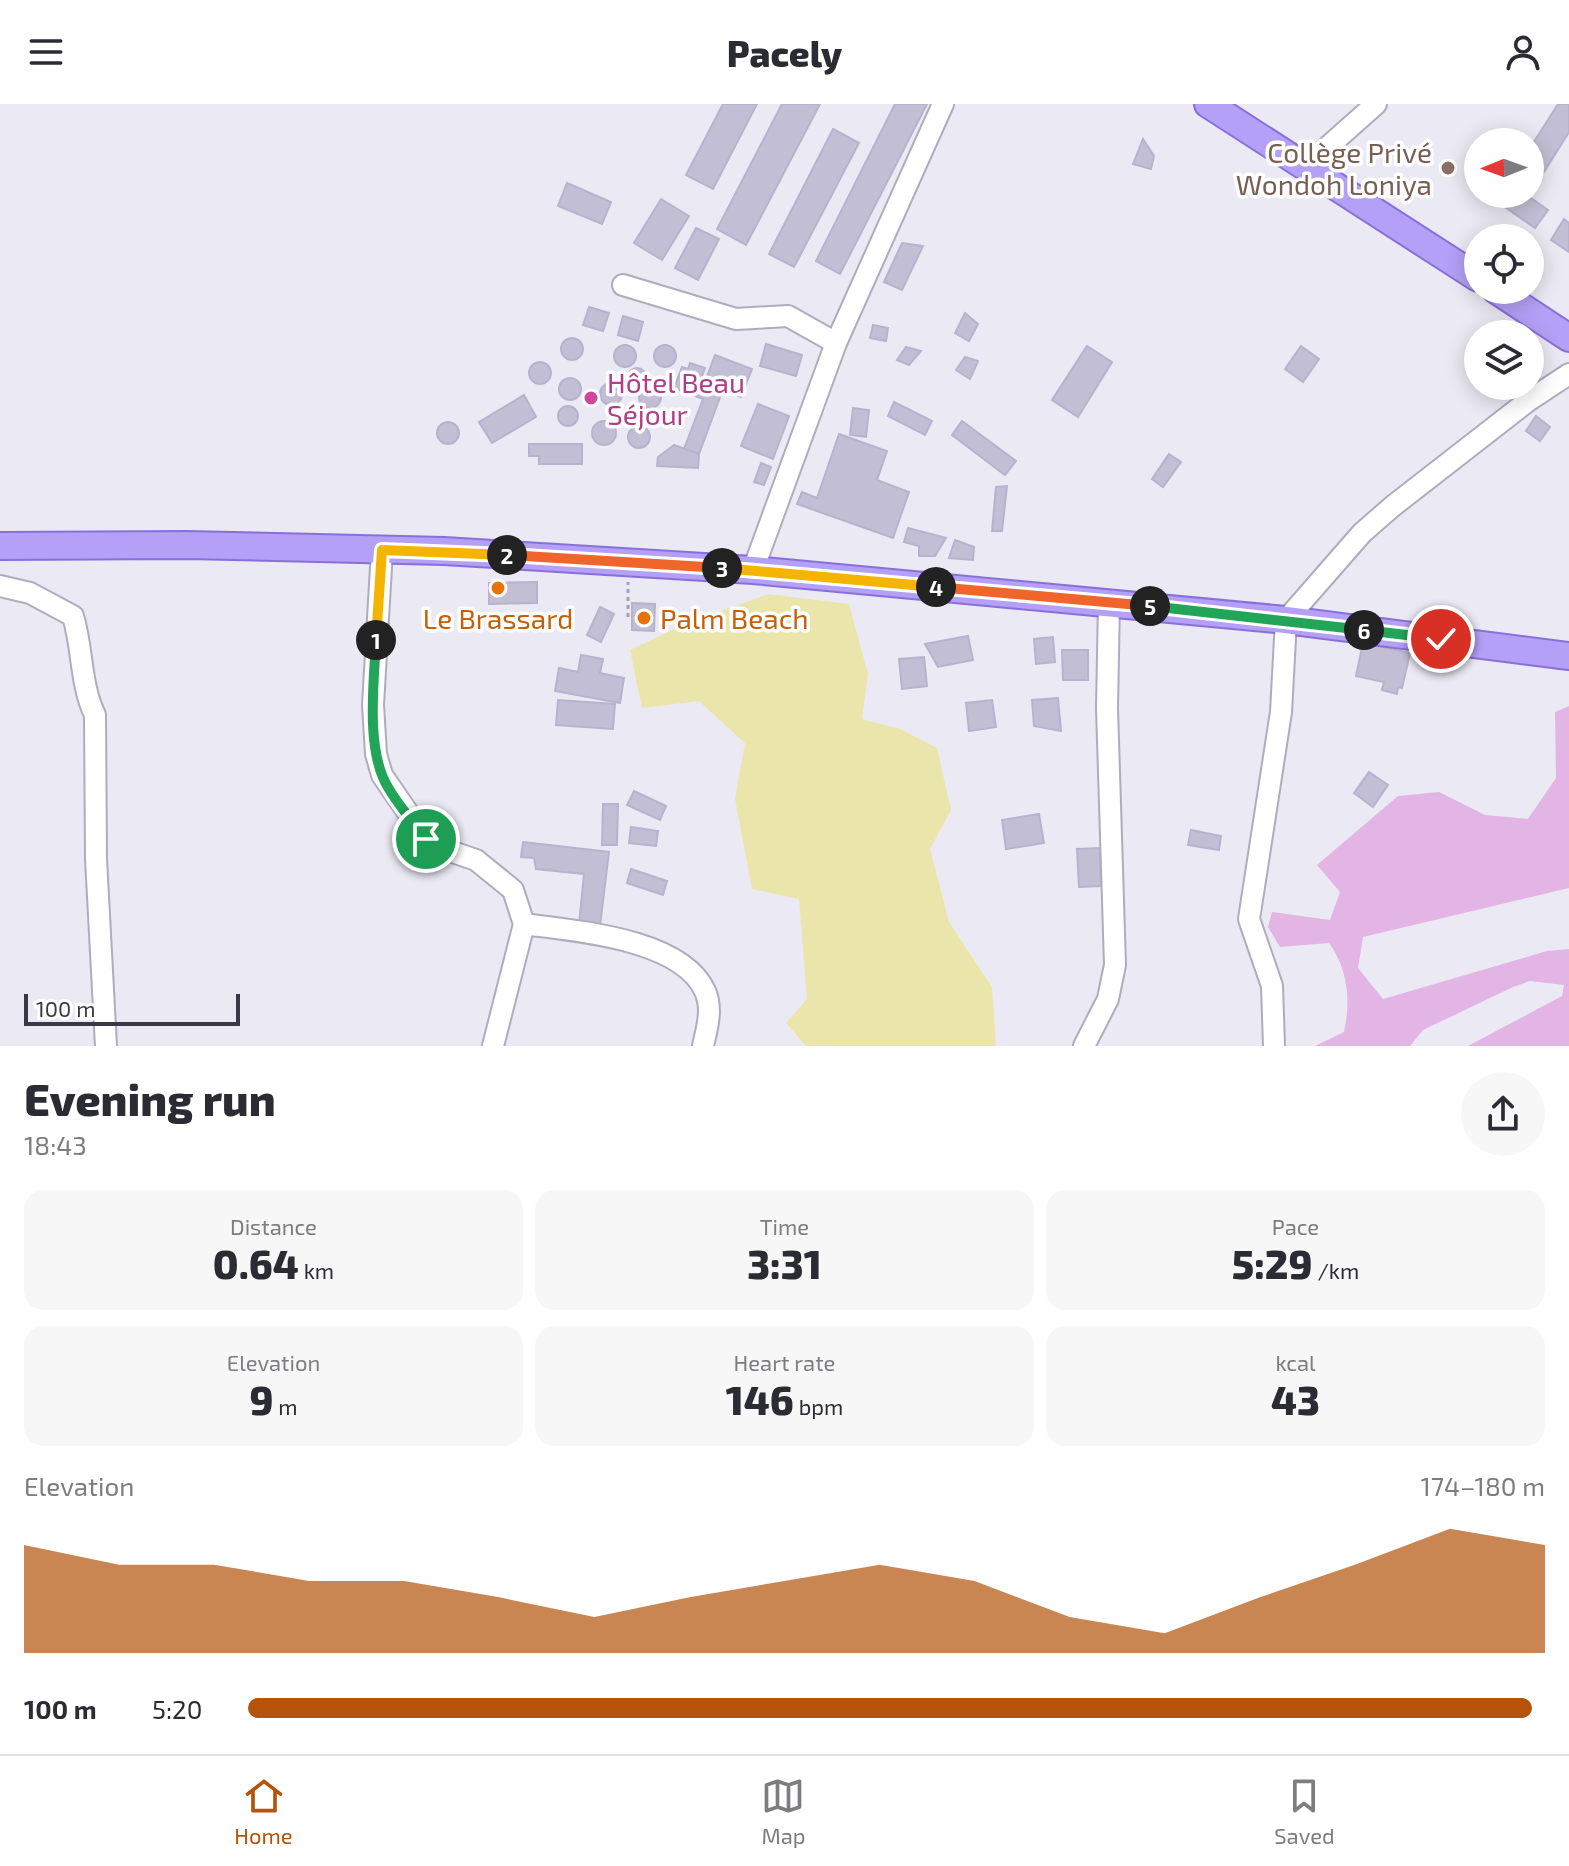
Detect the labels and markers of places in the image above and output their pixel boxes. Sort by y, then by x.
place label: Collège Privé Wondoh Loniya [1236,135,1432,201]
marker: Collège Privé Wondoh Loniya [1439,159,1457,177]
place label: Hôtel Beau Séjour [607,365,745,431]
marker: Hôtel Beau Séjour [582,389,600,407]
pin: 2 [487,535,527,575]
pin: 3 [702,548,742,588]
pin: 4 [916,567,956,607]
marker: Le Brassard [489,579,507,597]
pin: 5 [1130,586,1170,626]
place label: Le Brassard [423,601,573,635]
place label: Palm Beach [660,601,809,635]
pin [1407,605,1475,673]
marker: Palm Beach [635,609,653,627]
pin: 6 [1344,610,1384,650]
pin: 1 [356,620,396,660]
pin [392,805,460,873]

